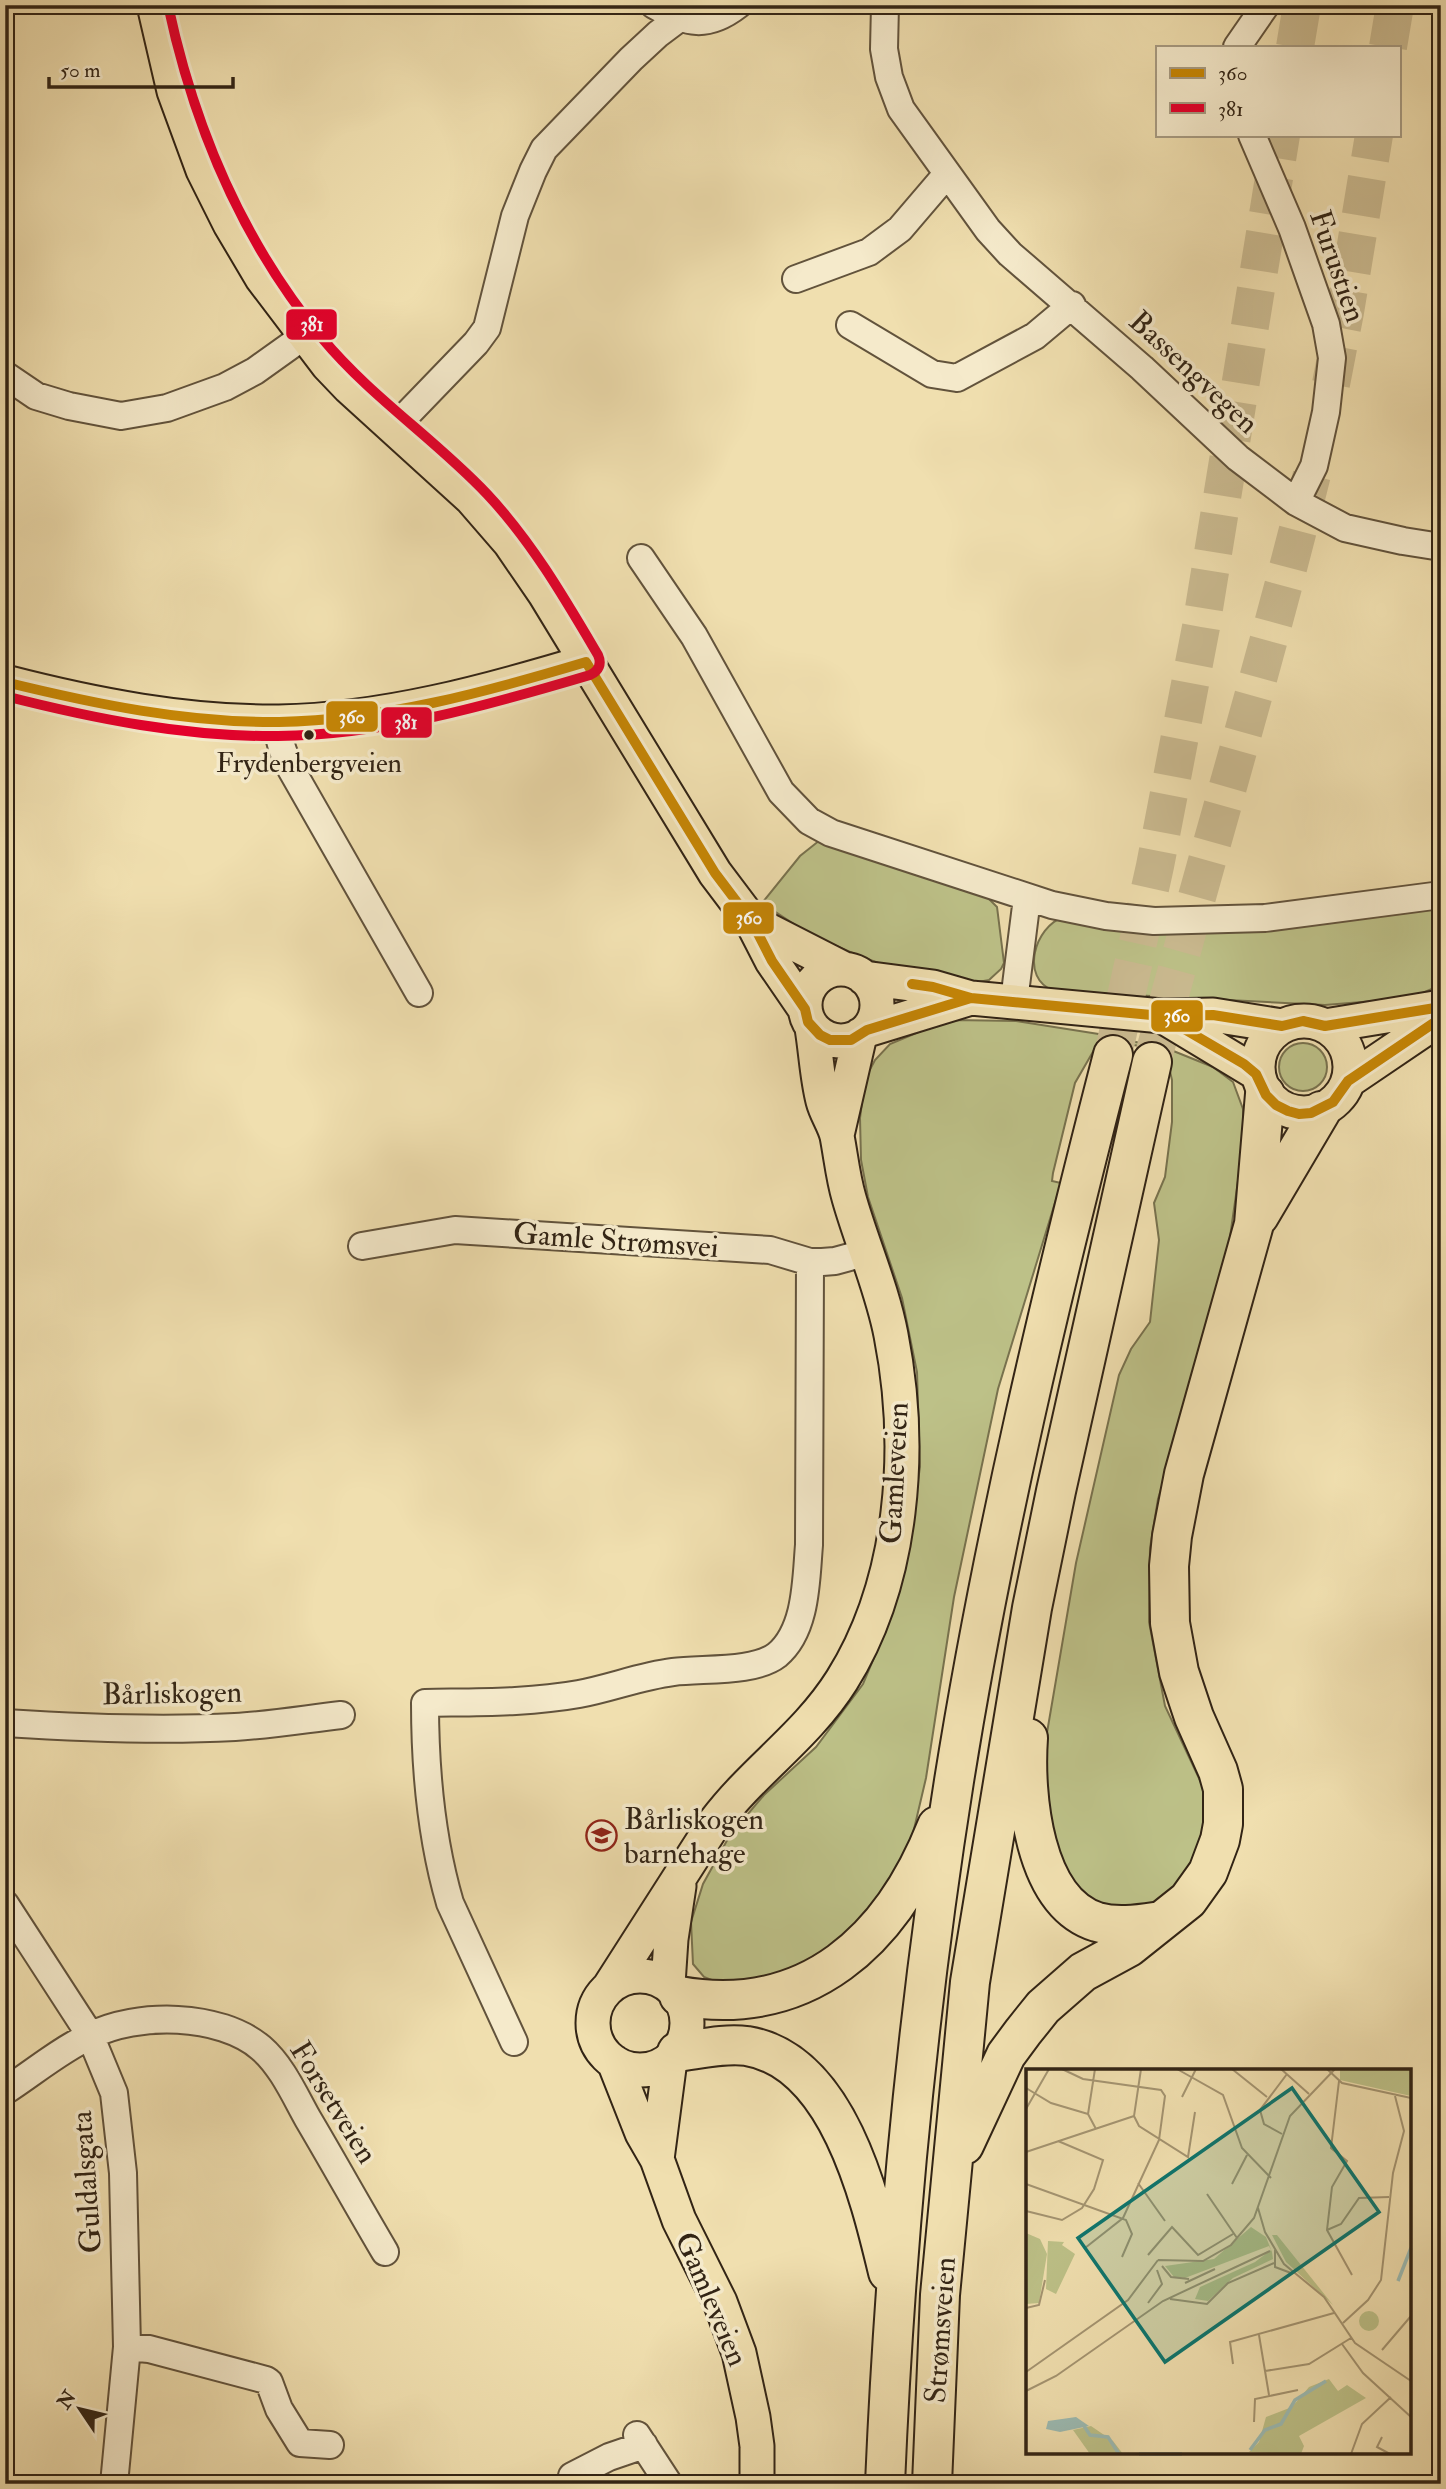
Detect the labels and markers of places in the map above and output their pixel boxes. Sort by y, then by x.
marker: Frydenbergveien [302,728,316,742]
place label: Frydenbergveien [216,746,402,781]
place label: Bårliskogen barnehage [624,1801,764,1872]
school or university icon: Bårliskogen barnehage [584,1819,618,1853]

